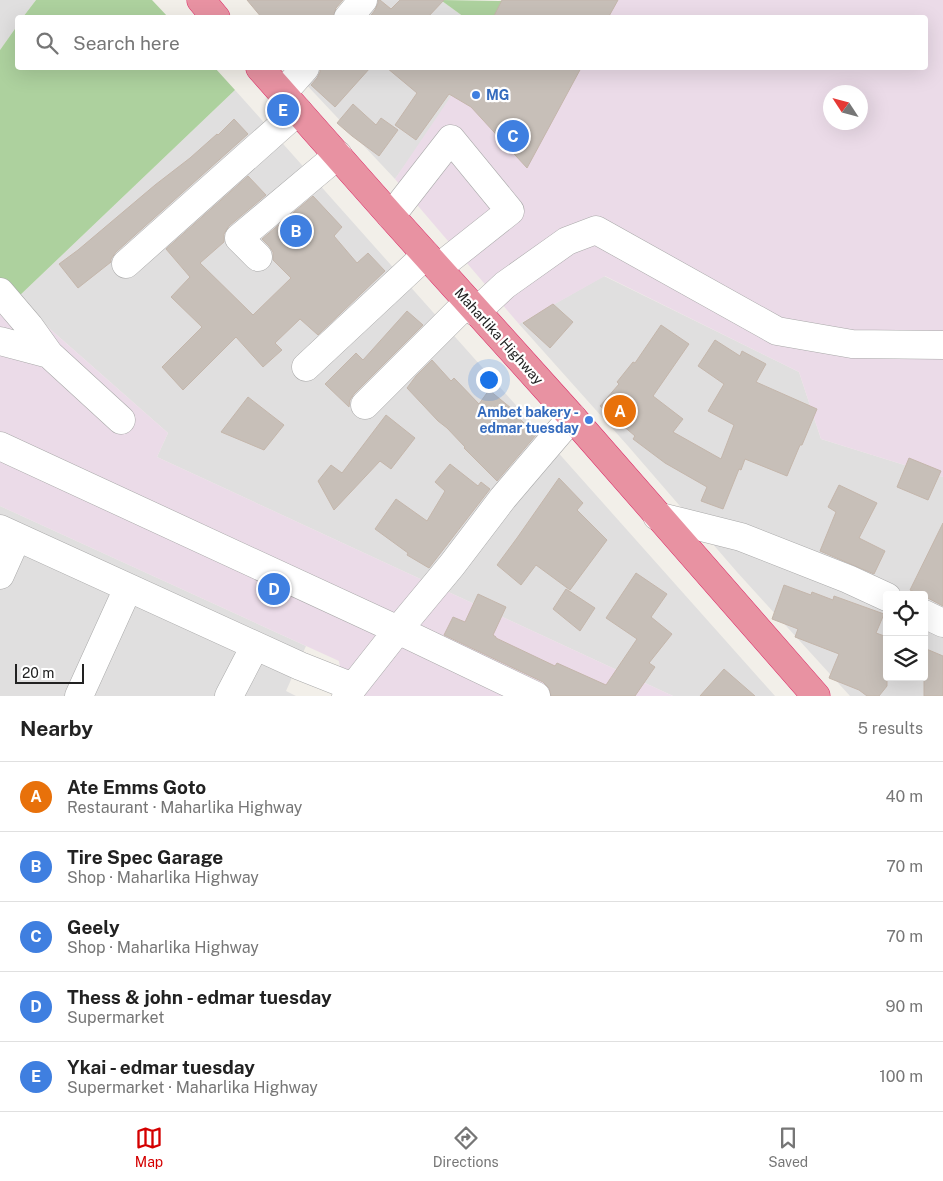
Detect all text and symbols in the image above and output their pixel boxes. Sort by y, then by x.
search box [15,15,928,70]
icon: search [33,29,61,57]
text: Search here [73,32,180,54]
north arrow [823,85,868,130]
place label: MG [486,87,509,103]
marker: MG [470,89,482,101]
pin: E [267,91,299,129]
pin: C [497,117,529,155]
pin: B [280,212,312,250]
street label: Maharlika Highway [451,284,547,388]
your location [476,367,502,393]
pin: A [604,392,636,430]
place label: Ambet bakery - edmar tuesday [477,404,579,436]
marker: Ambet bakery - edmar tuesday [583,414,595,426]
pin: D [258,570,290,608]
map controls [883,591,928,681]
button: locate [883,591,928,636]
button: layers [883,636,928,681]
scale bar [15,661,84,684]
text: 20 m [22,665,54,681]
text: Nearby [20,716,93,741]
text: 5 results [858,719,923,738]
text: Ate Emms Goto [67,776,206,798]
text: A [30,787,42,806]
text: 40 m [885,787,923,806]
text: Restaurant · Maharlika Highway [67,798,302,817]
text: Tire Spec Garage [67,846,223,868]
text: B [31,857,41,876]
text: 70 m [886,857,923,876]
text: Shop · Maharlika Highway [67,868,259,887]
text: Geely [67,916,120,938]
text: C [30,927,42,946]
text: 70 m [886,927,923,946]
text: Shop · Maharlika Highway [67,938,259,957]
text: Thess & john - edmar tuesday [67,986,332,1008]
text: D [30,997,42,1016]
text: 90 m [886,997,923,1016]
text: Supermarket [67,1008,164,1027]
text: Ykai - edmar tuesday [67,1056,255,1078]
text: E [31,1067,41,1086]
text: 100 m [879,1067,923,1086]
text: Supermarket · Maharlika Highway [67,1078,318,1097]
tab: Map [135,1124,163,1170]
tab: Directions [433,1124,499,1170]
tab: Saved [768,1124,808,1170]

